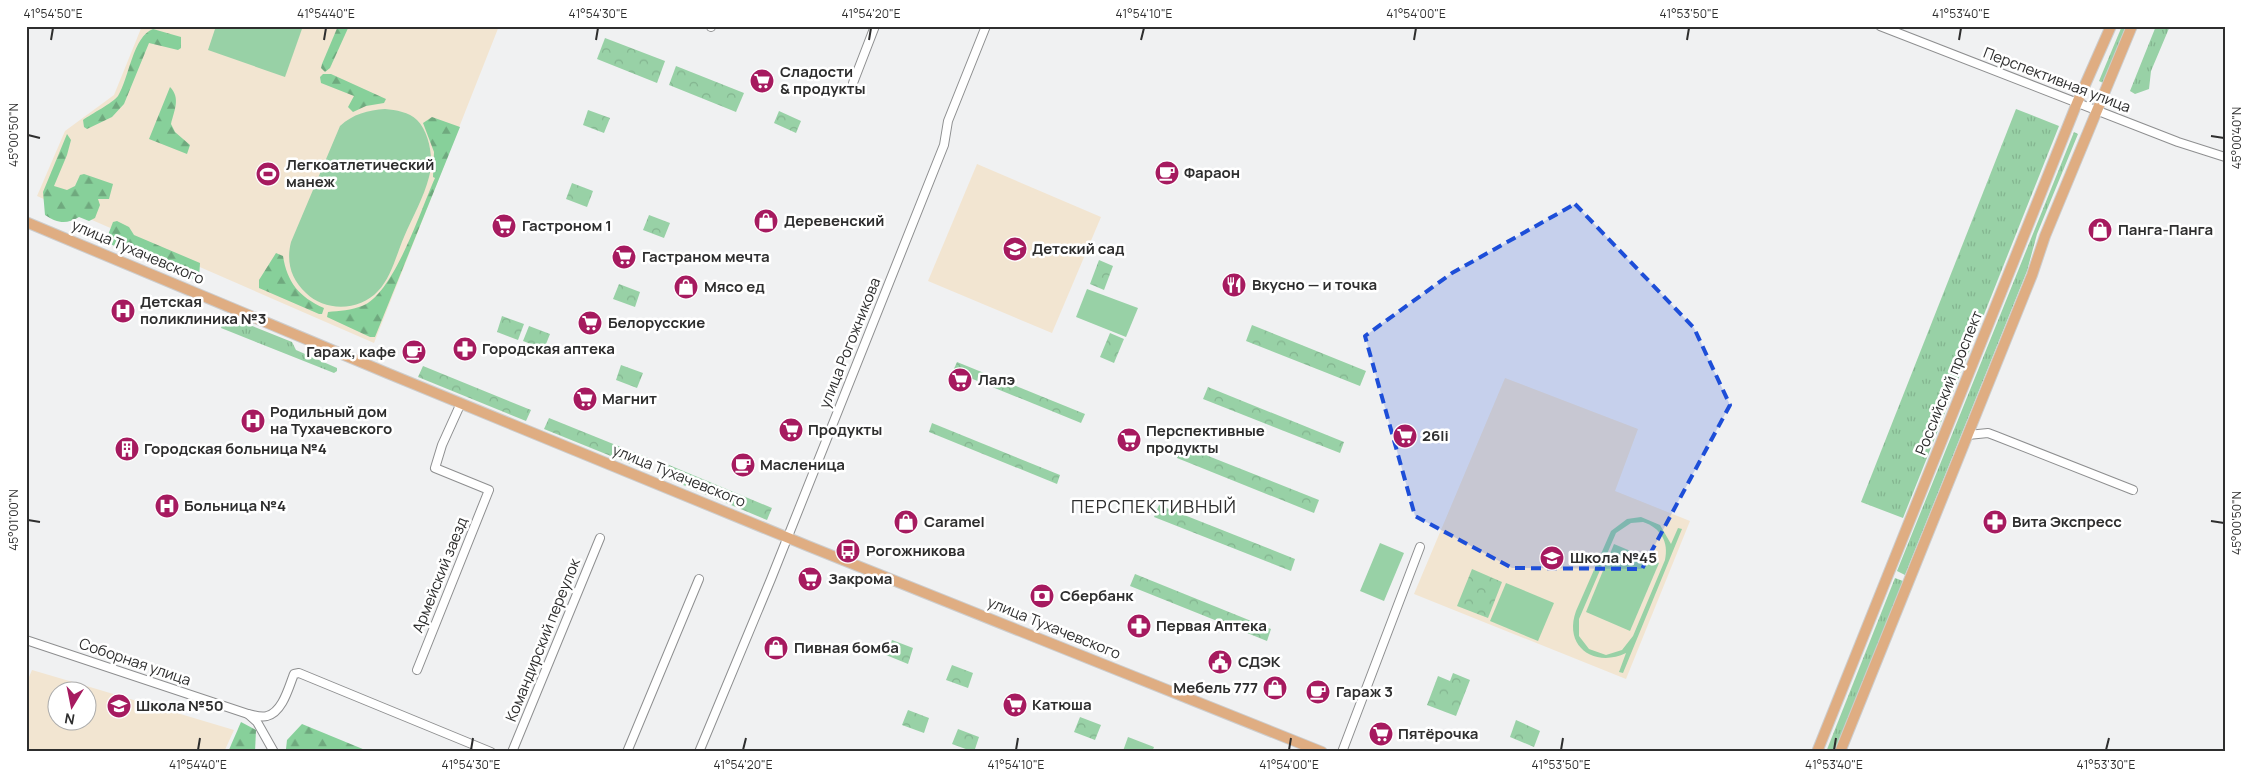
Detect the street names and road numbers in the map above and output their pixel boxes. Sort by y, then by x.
street label: Перспективная улица [1981,42,2134,117]
street label: улица Тухачевского [69,214,208,289]
street label: улица Рогожникова [814,274,885,411]
street label: Российский проспект [1910,307,1987,458]
street label: улица Тухачевского [609,439,749,512]
street label: Армейский заезд [407,514,472,636]
street label: Командирский переулок [500,555,585,725]
street label: улица Тухачевского [984,591,1124,664]
street label: Соборная улица [76,633,194,690]

